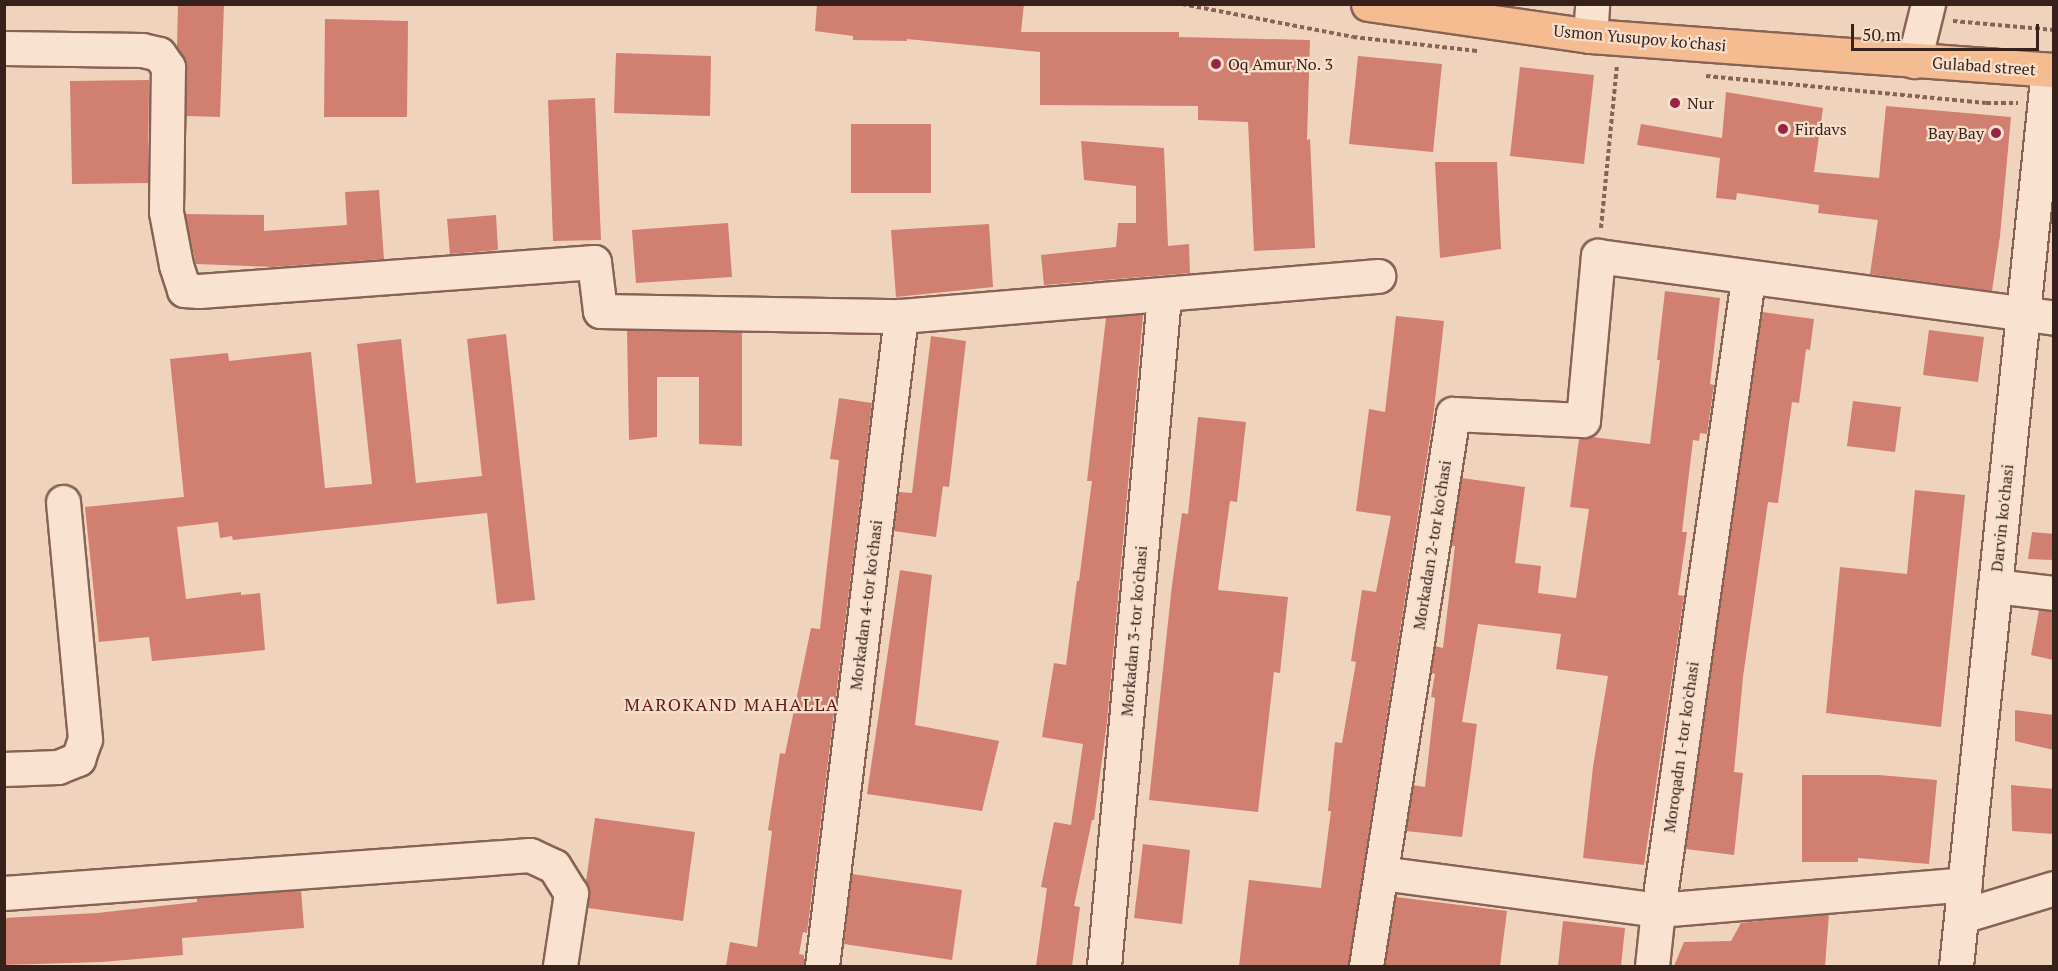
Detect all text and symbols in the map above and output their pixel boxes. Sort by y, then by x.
scale bar [1854,12,2042,50]
street label: Usmon Yusupov ko'chasi [1553,21,1727,55]
text: 50 m [1862,22,1901,46]
street label: Gulabad street [1932,53,2036,79]
place label: Oq Amur No. 3 [1228,54,1334,74]
marker: Oq Amur No. 3 [1209,57,1223,71]
place label: Nur [1687,93,1714,113]
marker: Nur [1668,96,1682,110]
place label: Firdavs [1795,119,1847,139]
marker: Firdavs [1776,122,1790,136]
place label: Bay Bay [1928,123,1984,143]
marker: Bay Bay [1989,126,2003,140]
street label: Morkadan 2-tor ko'chasi [1409,459,1455,631]
street label: Darvin ko'chasi [1987,463,2017,573]
street label: Morkadan 4-tor ko'chasi [846,519,886,691]
street label: Morkadan 3-tor ko'chasi [1117,545,1151,717]
street label: Morоqadn 1-tor ko'chasi [1659,660,1703,834]
district label: MAROKAND MAHALLA [624,693,840,715]

